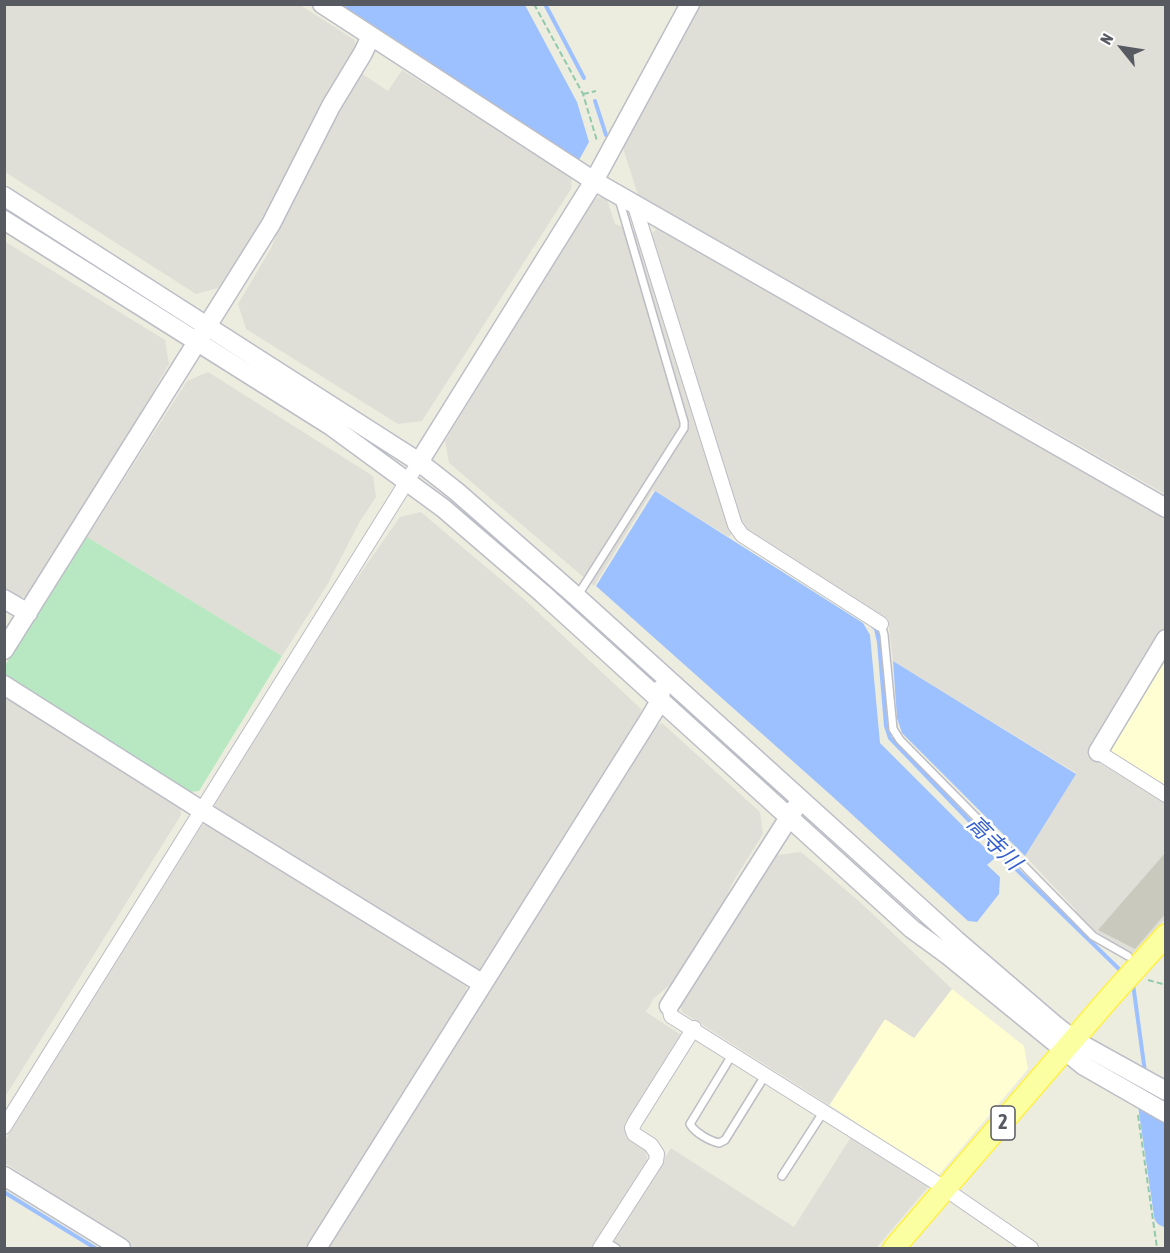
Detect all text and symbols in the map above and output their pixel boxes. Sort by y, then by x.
north arrow [1092,18,1152,78]
text: N [1096,30,1117,48]
water label: 高寺川 [961,810,1027,876]
road number: 2 [991,1106,1015,1140]

